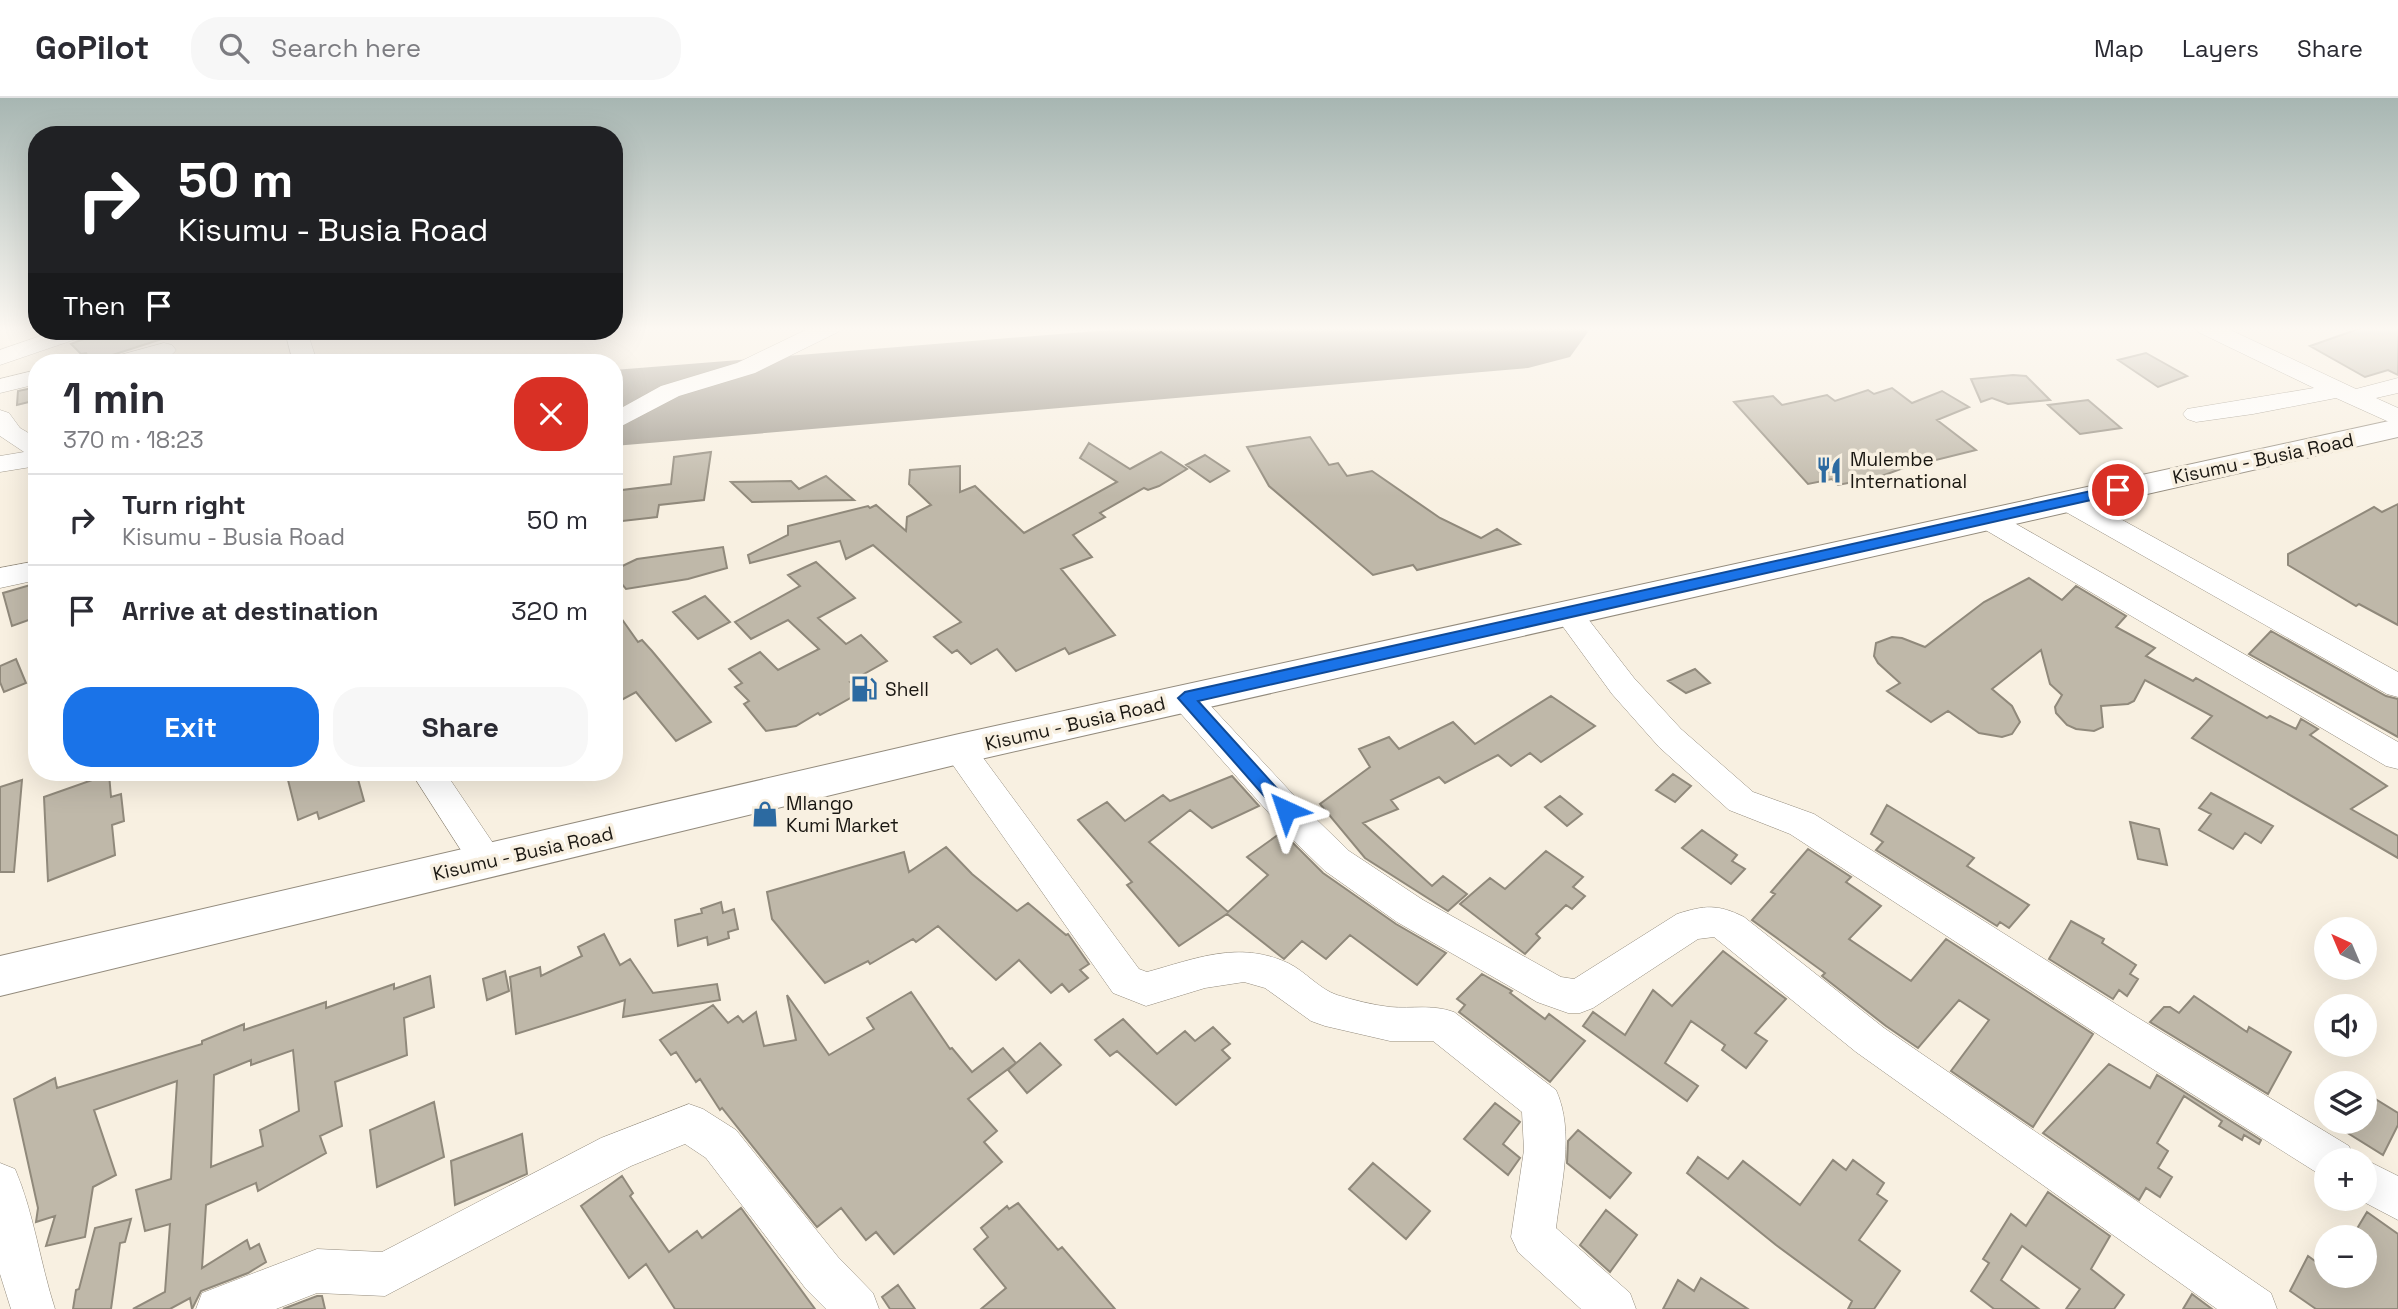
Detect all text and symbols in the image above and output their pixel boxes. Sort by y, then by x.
search box [191,17,681,80]
text: GoPilot [35,27,149,69]
icon: search [215,29,253,67]
text: Search here [271,31,421,65]
text: Map [2094,33,2144,64]
text: Layers [2182,33,2259,64]
text: Share [2297,33,2363,64]
text: 50 m [178,149,293,211]
icon: right [63,154,154,245]
text: Kisumu - Busia Road [178,210,488,250]
icon: arrive [140,287,178,325]
text: Then [63,289,126,323]
text: 1 min [63,372,166,425]
button: close [514,377,588,451]
text: 370 m · 18:23 [63,425,204,455]
street label: Kisumu - Busia Road [2170,427,2356,490]
place label: Mulembe International [1850,447,1967,494]
restaurant icon: Mulembe International [1814,455,1844,485]
pin [2088,460,2148,520]
icon: arrive [2099,471,2137,509]
text: Turn right [122,488,246,522]
icon: right [63,501,101,539]
text: 50 m [527,503,588,537]
text: Kisumu - Busia Road [122,522,345,552]
icon: arrive [63,592,101,630]
text: Arrive at destination [122,594,379,628]
text: 320 m [511,594,588,628]
fuel station icon: Shell [849,674,879,704]
place label: Shell [885,677,929,702]
button: Exit [63,687,319,767]
button: Share [333,687,588,767]
street label: Kisumu - Busia Road [982,691,1168,756]
position arrow [1249,773,1323,847]
place label: Mlango Kumi Market [786,791,899,838]
shop icon: Mlango Kumi Market [750,799,780,829]
street label: Kisumu - Busia Road [430,821,616,886]
north arrow [2314,917,2376,980]
map controls [2314,917,2377,1288]
button: sound [2314,994,2377,1057]
button: layers [2314,1071,2377,1134]
button: + [2314,1148,2377,1211]
button: − [2314,1225,2377,1288]

